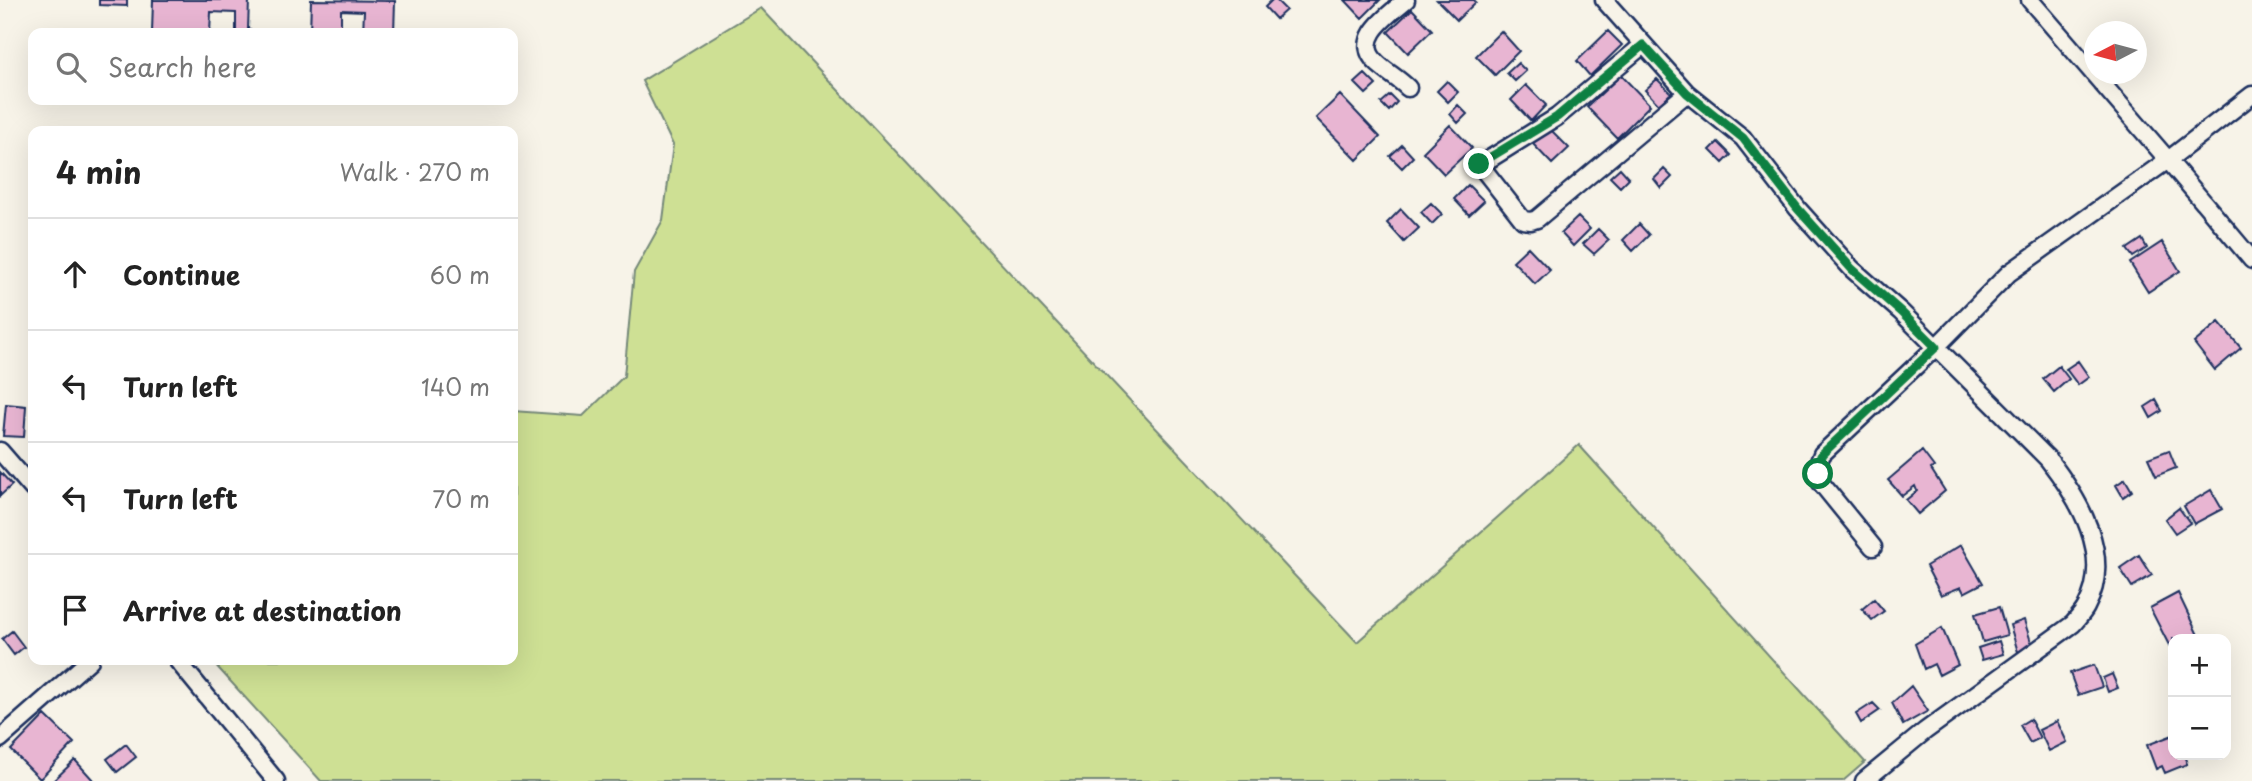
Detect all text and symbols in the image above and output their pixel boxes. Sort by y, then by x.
north arrow [2084,21,2147,84]
search box [28,28,518,105]
text: Search here [108,47,257,86]
icon: search [52,48,90,86]
route end [1463,148,1494,179]
text: 4 min [56,149,142,194]
text: Walk · 270 m [340,154,490,189]
icon: ahead [56,255,94,293]
text: Continue [123,255,240,294]
text: 60 m [430,257,490,292]
icon: left [56,367,94,405]
text: Turn left [123,367,238,406]
text: 140 m [421,369,490,404]
route start [1802,458,1833,489]
icon: left [56,479,94,517]
text: Turn left [123,479,238,518]
text: 70 m [432,481,490,516]
icon: arrive [56,591,94,629]
text: Arrive at destination [123,591,402,630]
map controls [2168,634,2231,760]
button: + [2168,634,2231,697]
button: − [2168,697,2231,760]

